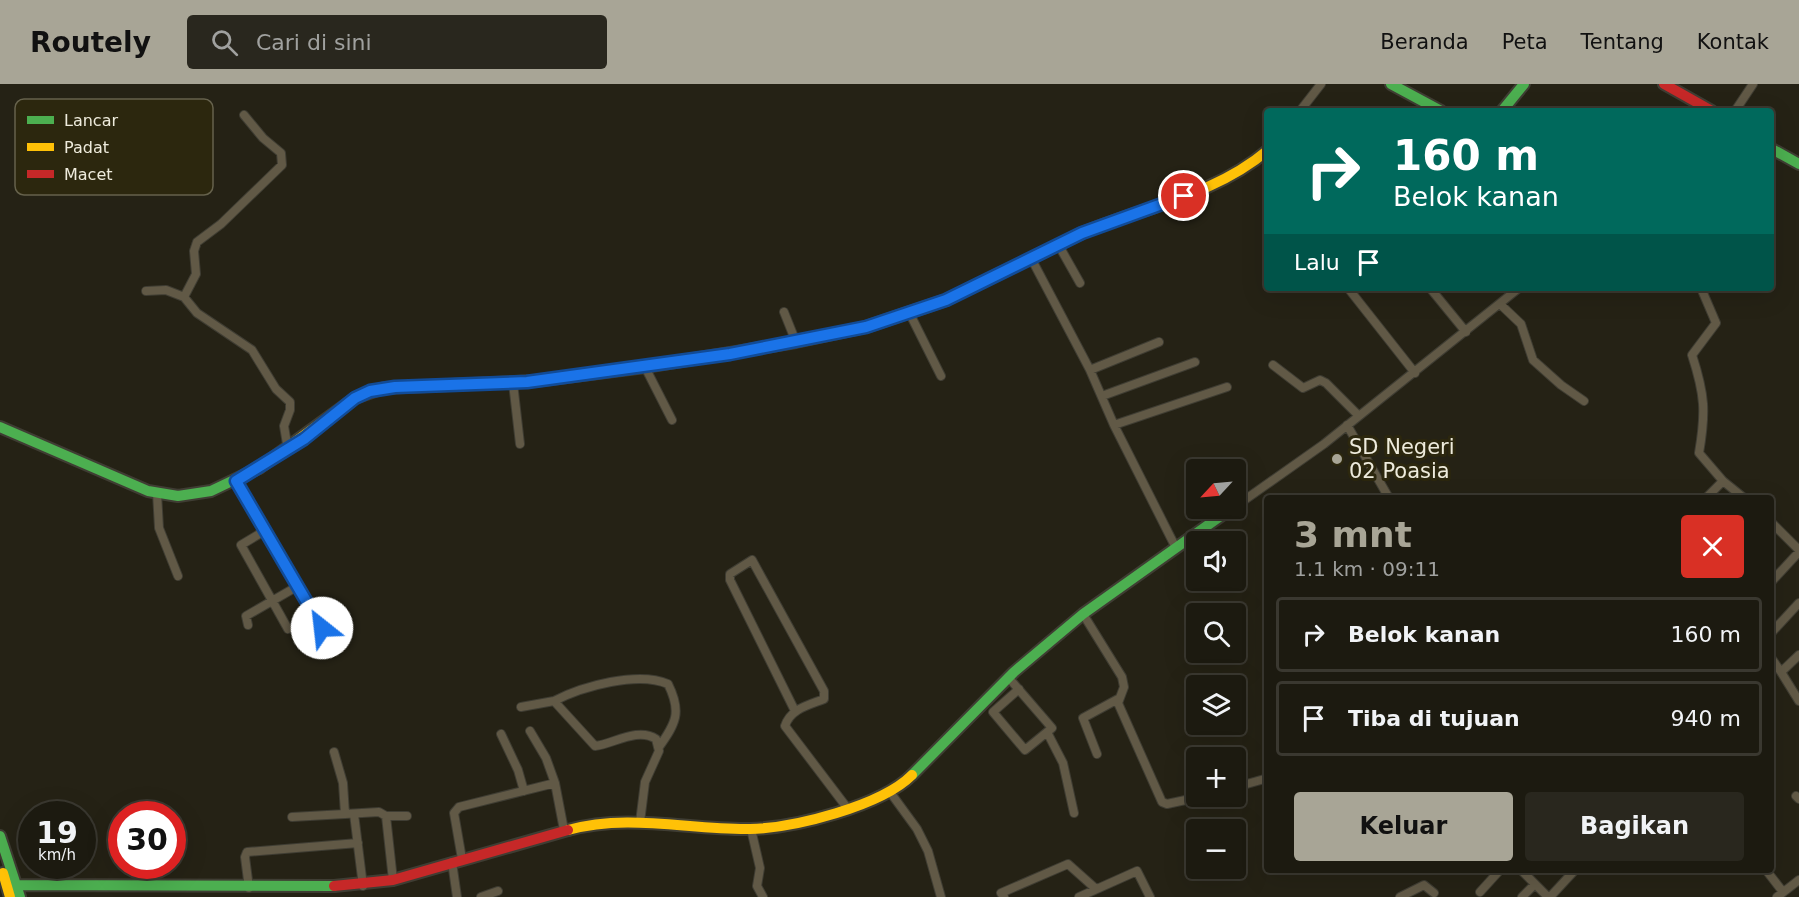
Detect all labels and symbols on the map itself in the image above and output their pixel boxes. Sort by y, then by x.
legend [15,99,213,195]
text: Lancar [64,111,118,130]
text: Padat [64,138,109,157]
text: Macet [64,165,113,184]
pin [1158,170,1209,221]
place label: SD Negeri 02 Poasia [1349,435,1455,483]
marker: SD Negeri 02 Poasia [1330,452,1344,466]
north arrow [1186,459,1246,519]
position arrow [290,596,354,660]
speed limit sign: 30 [108,801,186,879]

